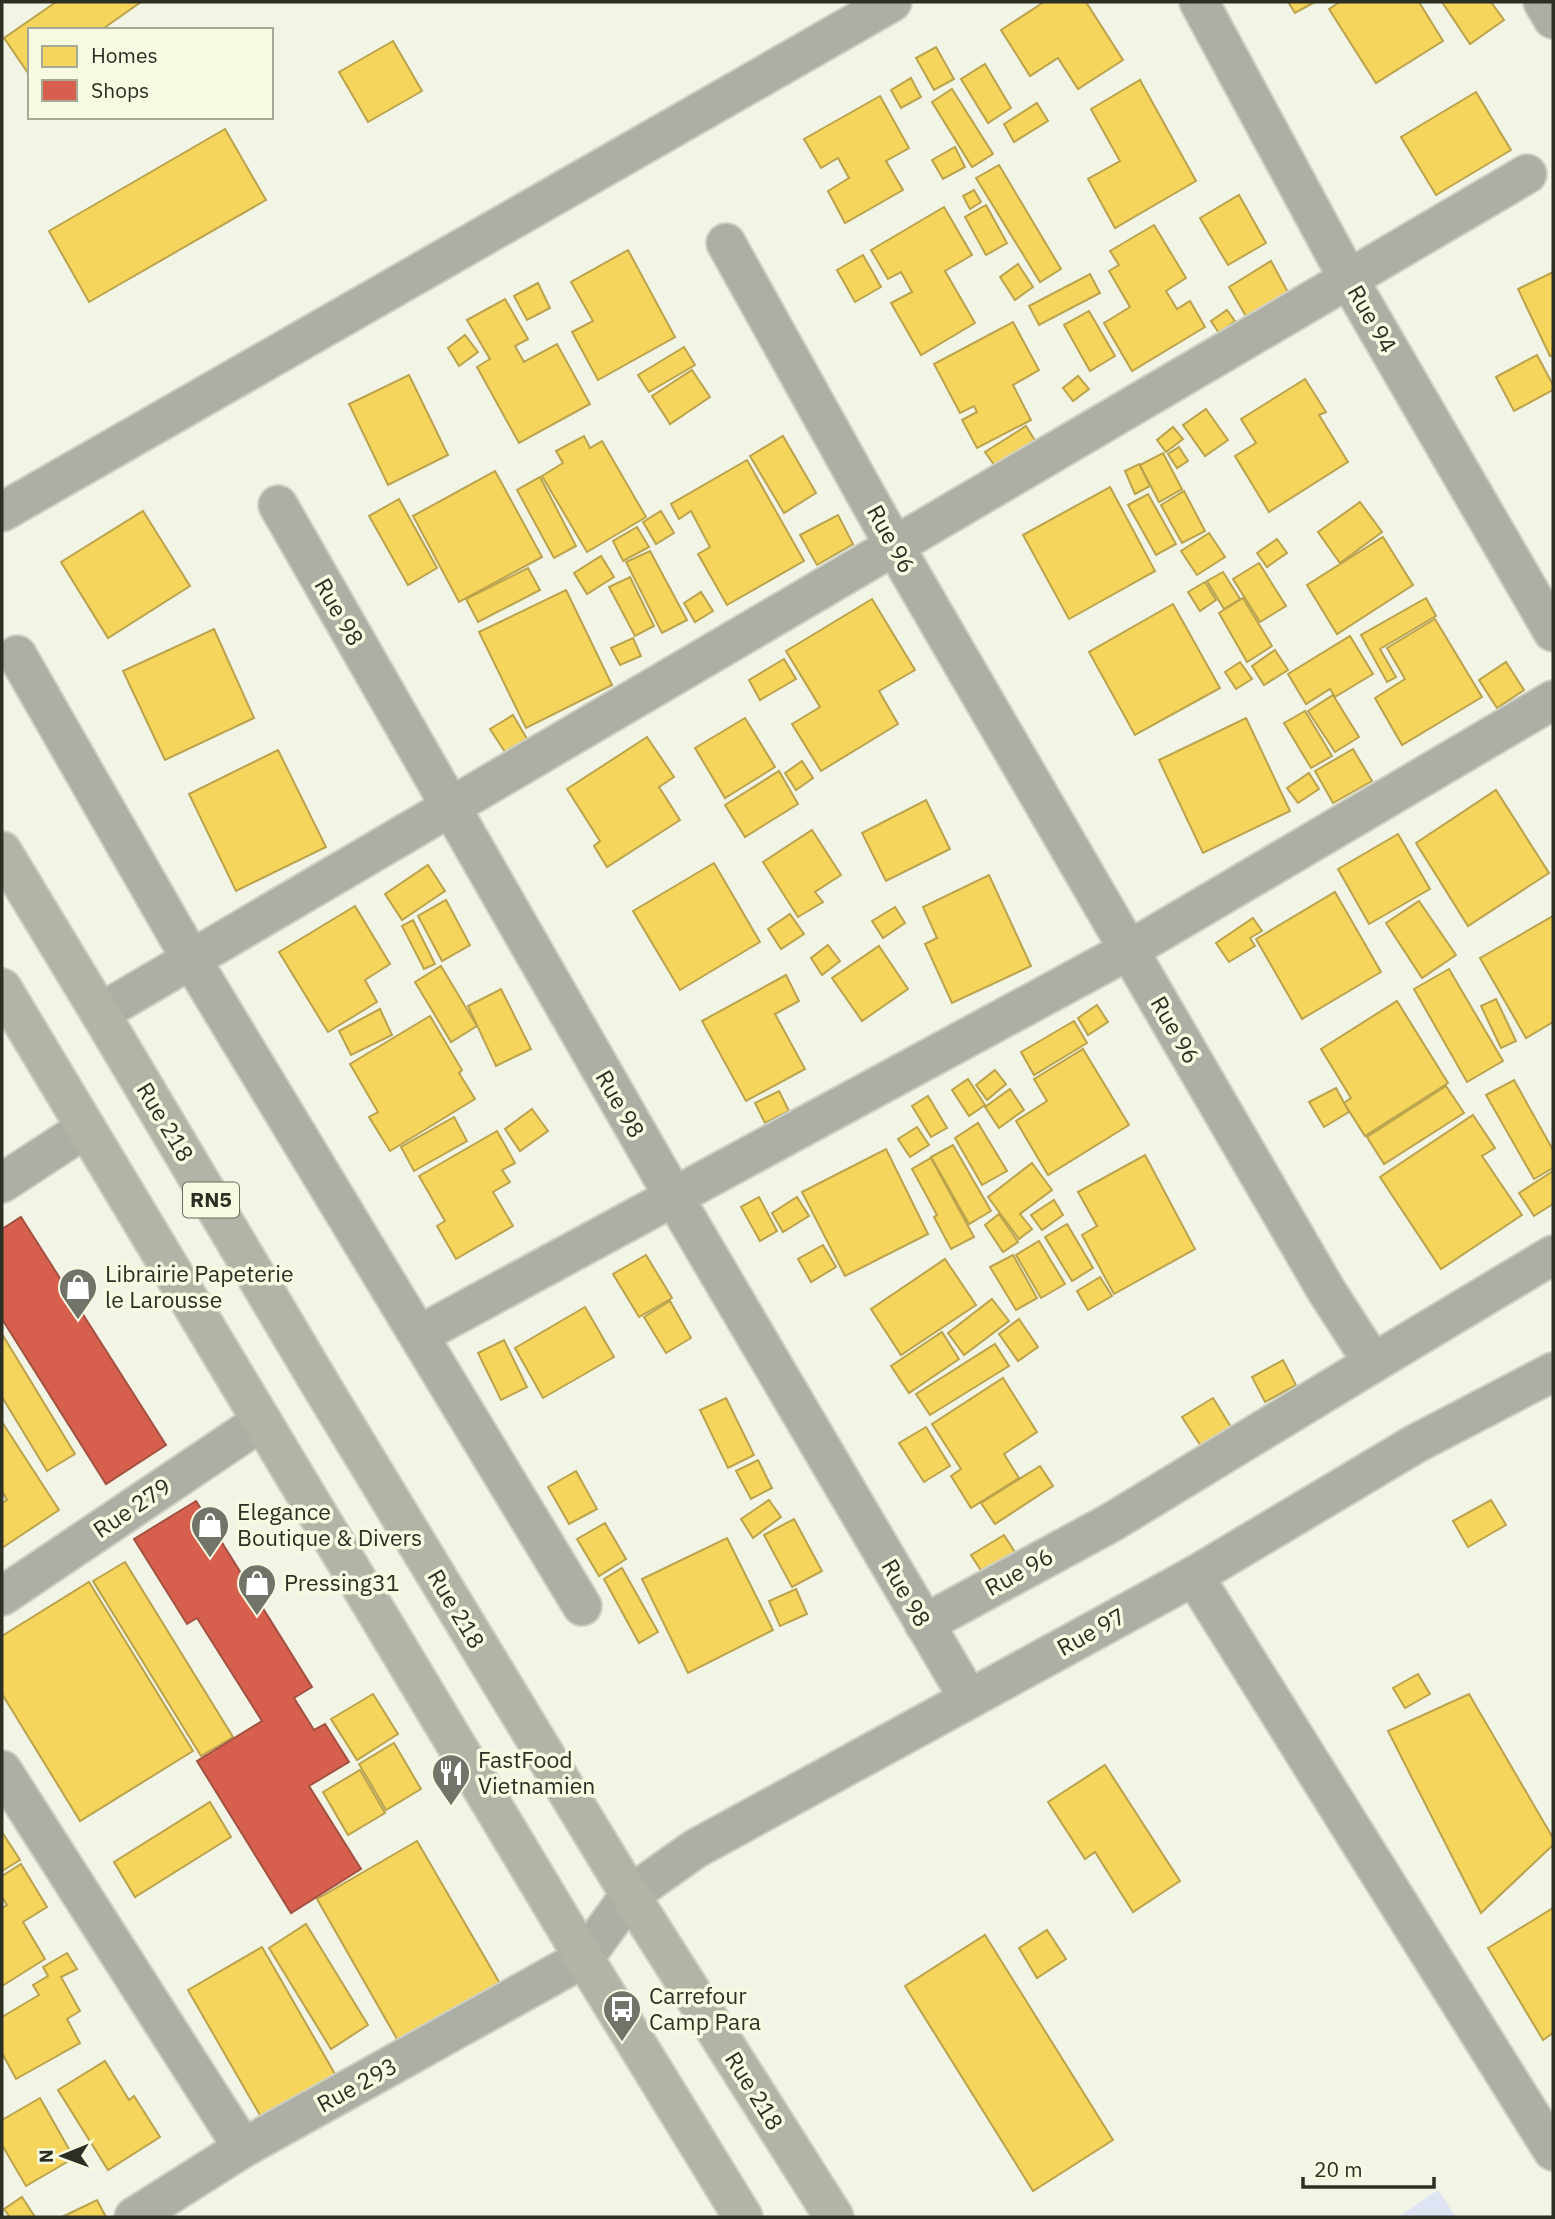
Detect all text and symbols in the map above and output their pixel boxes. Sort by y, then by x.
legend [28,28,273,119]
text: Homes [91,41,158,69]
text: Shops [91,76,149,104]
street label: Rue 94 [1342,279,1404,358]
street label: Rue 96 [861,499,923,578]
street label: Rue 98 [309,572,371,651]
street label: Rue 96 [1145,990,1207,1069]
street label: Rue 98 [590,1064,652,1143]
street label: Rue 218 [131,1076,201,1167]
road number: RN5 [183,1182,239,1218]
place label: Librairie Papeterie le Larousse [105,1258,294,1314]
shop icon: Librairie Papeterie le Larousse [57,1266,99,1321]
street label: Rue 279 [87,1470,176,1544]
place label: Elegance Boutique & Divers [237,1496,422,1552]
shop icon: Elegance Boutique & Divers [189,1504,231,1559]
street label: Rue 96 [979,1540,1058,1602]
street label: Rue 98 [876,1553,938,1632]
shop icon: Pressing31 [236,1562,278,1617]
street label: Rue 218 [422,1563,492,1654]
place label: Pressing31 [284,1567,399,1597]
street label: Rue 97 [1051,1600,1130,1662]
place label: FastFood Vietnamien [478,1744,595,1800]
restaurant icon: FastFood Vietnamien [430,1752,472,1807]
place label: Carrefour Camp Para [649,1980,761,2036]
bus stop icon: Carrefour Camp Para [601,1988,643,2043]
street label: Rue 218 [719,2046,791,2135]
street label: Rue 293 [311,2050,402,2118]
north arrow [28,2121,98,2191]
scale bar [1303,2146,1434,2190]
text: N [34,2149,58,2163]
text: 20 m [1314,2155,1363,2183]

